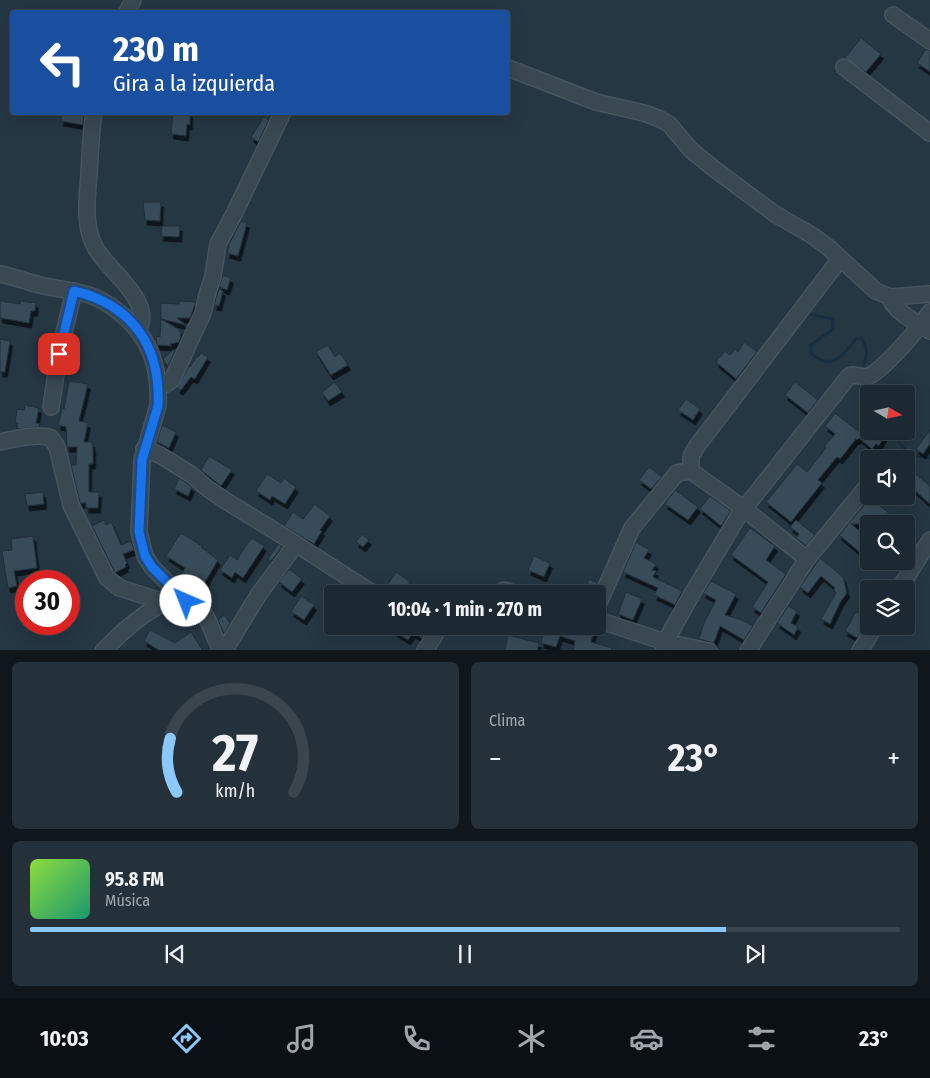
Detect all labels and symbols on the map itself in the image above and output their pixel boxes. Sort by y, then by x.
pin [38,333,80,375]
north arrow [860,385,915,440]
speed limit sign: 30 [15,570,80,635]
position arrow [159,574,211,626]

